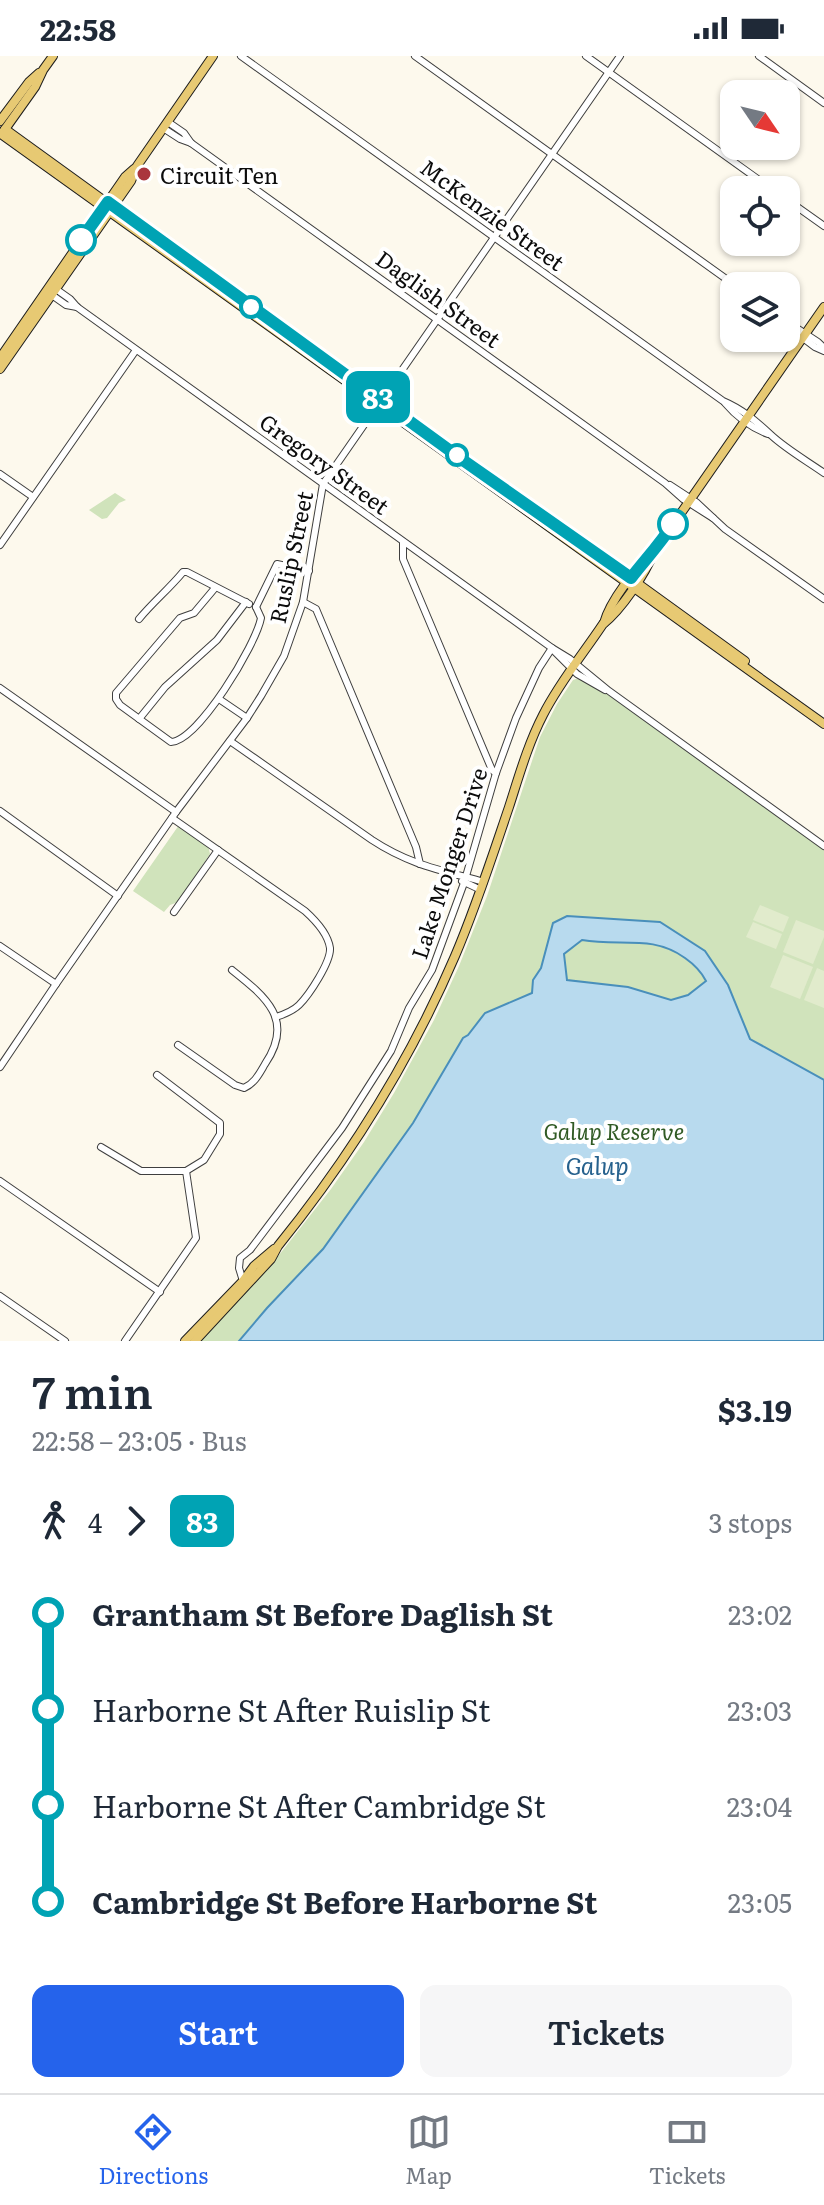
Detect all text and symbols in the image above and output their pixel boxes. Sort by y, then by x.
text: 22:58 [40,6,116,50]
north arrow [720,80,800,160]
map controls [720,80,800,352]
street label: McKenzie Street [414,150,572,278]
place label: Circuit Ten [160,158,278,191]
marker: Circuit Ten [135,165,153,183]
button: locate [720,176,800,256]
unlabelled marker [66,225,96,255]
street label: Daglish Street [370,241,508,355]
button: layers [720,272,800,352]
unlabelled marker [240,296,262,318]
line badge: 83 [342,371,414,423]
text: 83 [362,376,394,418]
street label: Gregory Street [253,405,397,521]
unlabelled marker [446,444,468,466]
street label: Ruslip Street [260,488,320,626]
unlabelled marker [658,509,688,539]
street label: Lake Monger Drive [402,763,494,963]
park label: Galup Reserve [544,1114,684,1147]
water label: Galup [565,1147,629,1182]
text: 7 min [32,1357,153,1423]
text: $3.19 [718,1387,792,1431]
text: 22:58 – 23:05 · Bus [32,1420,247,1459]
icon: walk [32,1499,76,1543]
icon: forward [114,1499,158,1543]
text: 83 [186,1500,218,1542]
text: 4 [88,1502,102,1541]
text: 3 stops [708,1502,792,1541]
text: Grantham St Before Daglish St [92,1591,553,1635]
text: 23:02 [728,1594,792,1633]
text: Harborne St After Ruislip St [92,1687,490,1731]
text: 23:03 [727,1690,792,1729]
text: Harborne St After Cambridge St [92,1783,546,1827]
text: 23:04 [727,1786,792,1825]
text: Cambridge St Before Harborne St [92,1879,597,1923]
text: 23:05 [728,1882,792,1921]
button: Start [32,1985,404,2077]
button: Tickets [420,1985,792,2077]
tab: Directions [98,2110,208,2191]
tab: Map [405,2110,452,2191]
tab: Tickets [649,2110,726,2191]

